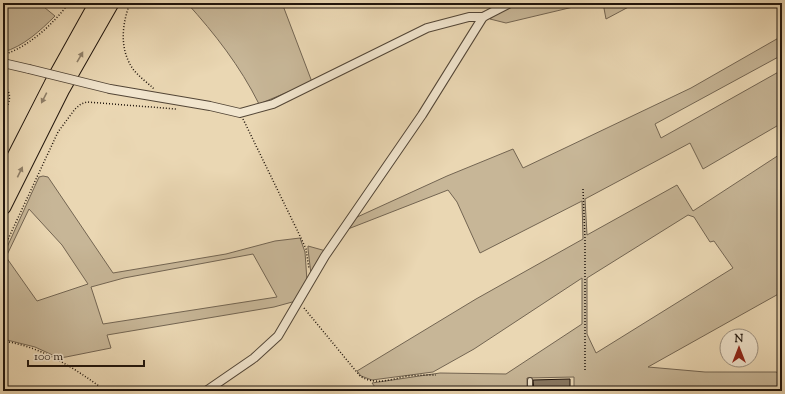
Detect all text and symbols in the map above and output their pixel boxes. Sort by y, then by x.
one-way arrow [77,51,84,63]
one-way arrow [41,93,47,104]
one-way arrow [17,167,23,178]
north arrow [719,328,759,368]
text: N [734,331,744,347]
scale bar [28,342,144,368]
text: 100 m [34,348,63,366]

